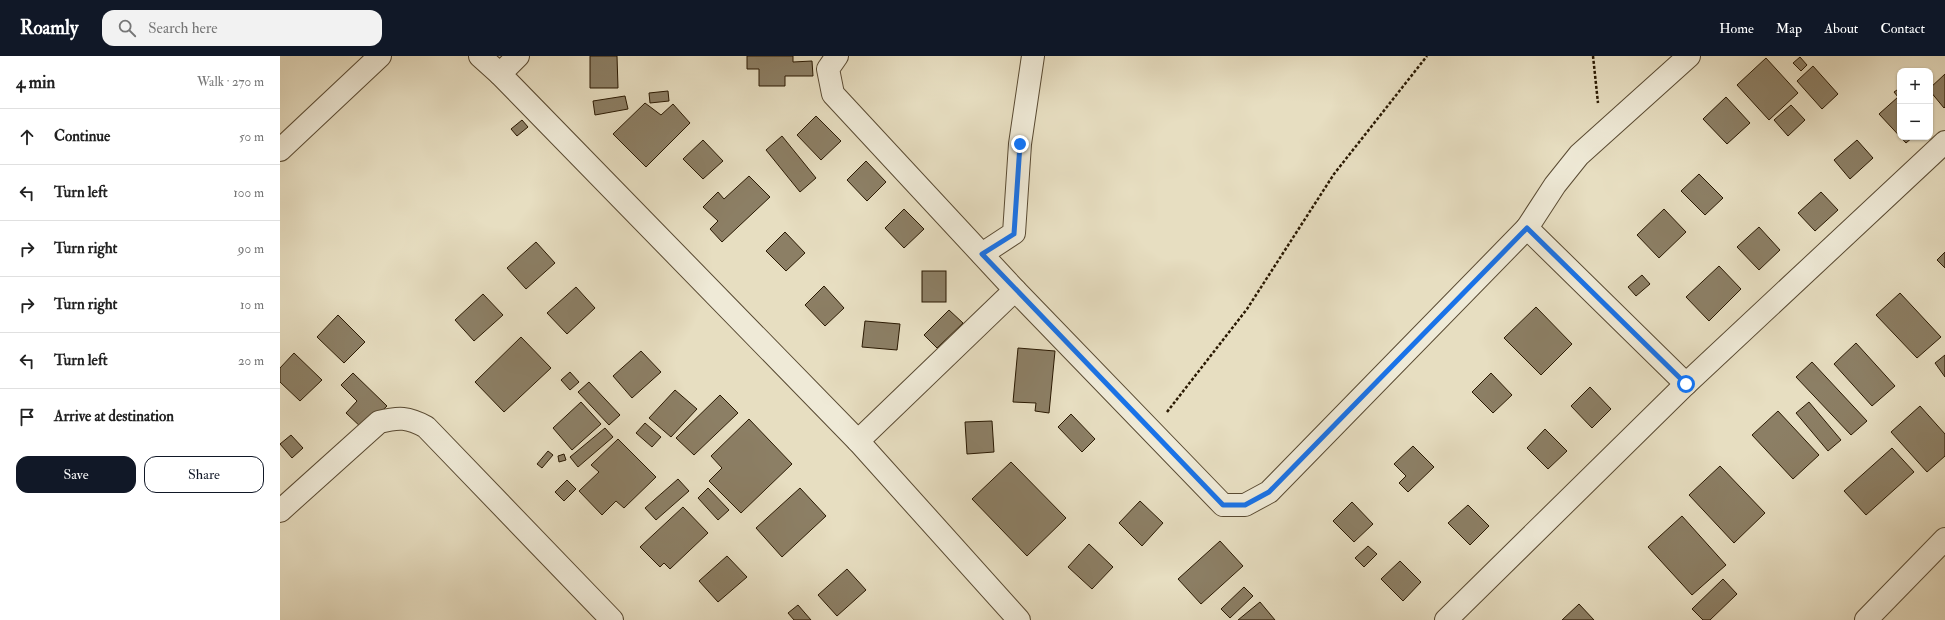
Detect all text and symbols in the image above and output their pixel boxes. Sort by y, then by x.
search box [102,10,382,46]
text: Roamly [20,16,78,40]
icon: search [116,17,138,39]
text: Search here [148,19,218,38]
text: Home [1719,20,1754,37]
text: Map [1776,20,1802,37]
text: About [1824,20,1858,37]
text: Contact [1880,20,1925,37]
map controls [1897,68,1933,140]
button: + [1897,68,1933,104]
text: 4 min [16,72,55,93]
text: Walk · 270 m [197,74,264,90]
button: − [1897,104,1933,140]
icon: ahead [16,126,38,148]
text: Continue [54,127,110,146]
text: 50 m [239,129,264,145]
route end [1011,135,1029,153]
icon: left [16,182,38,204]
text: Turn left [54,183,108,202]
text: 100 m [233,185,264,201]
icon: right [16,238,38,260]
text: Turn right [54,239,117,258]
text: 90 m [238,241,264,257]
icon: right [16,294,38,316]
text: Turn right [54,295,117,314]
text: 10 m [240,297,264,313]
icon: left [16,350,38,372]
text: Turn left [54,351,108,370]
text: 20 m [238,353,264,369]
route start [1677,375,1695,393]
icon: arrive [16,406,38,428]
text: Arrive at destination [54,407,174,426]
button: Save [16,456,136,493]
button: Share [144,456,264,493]

